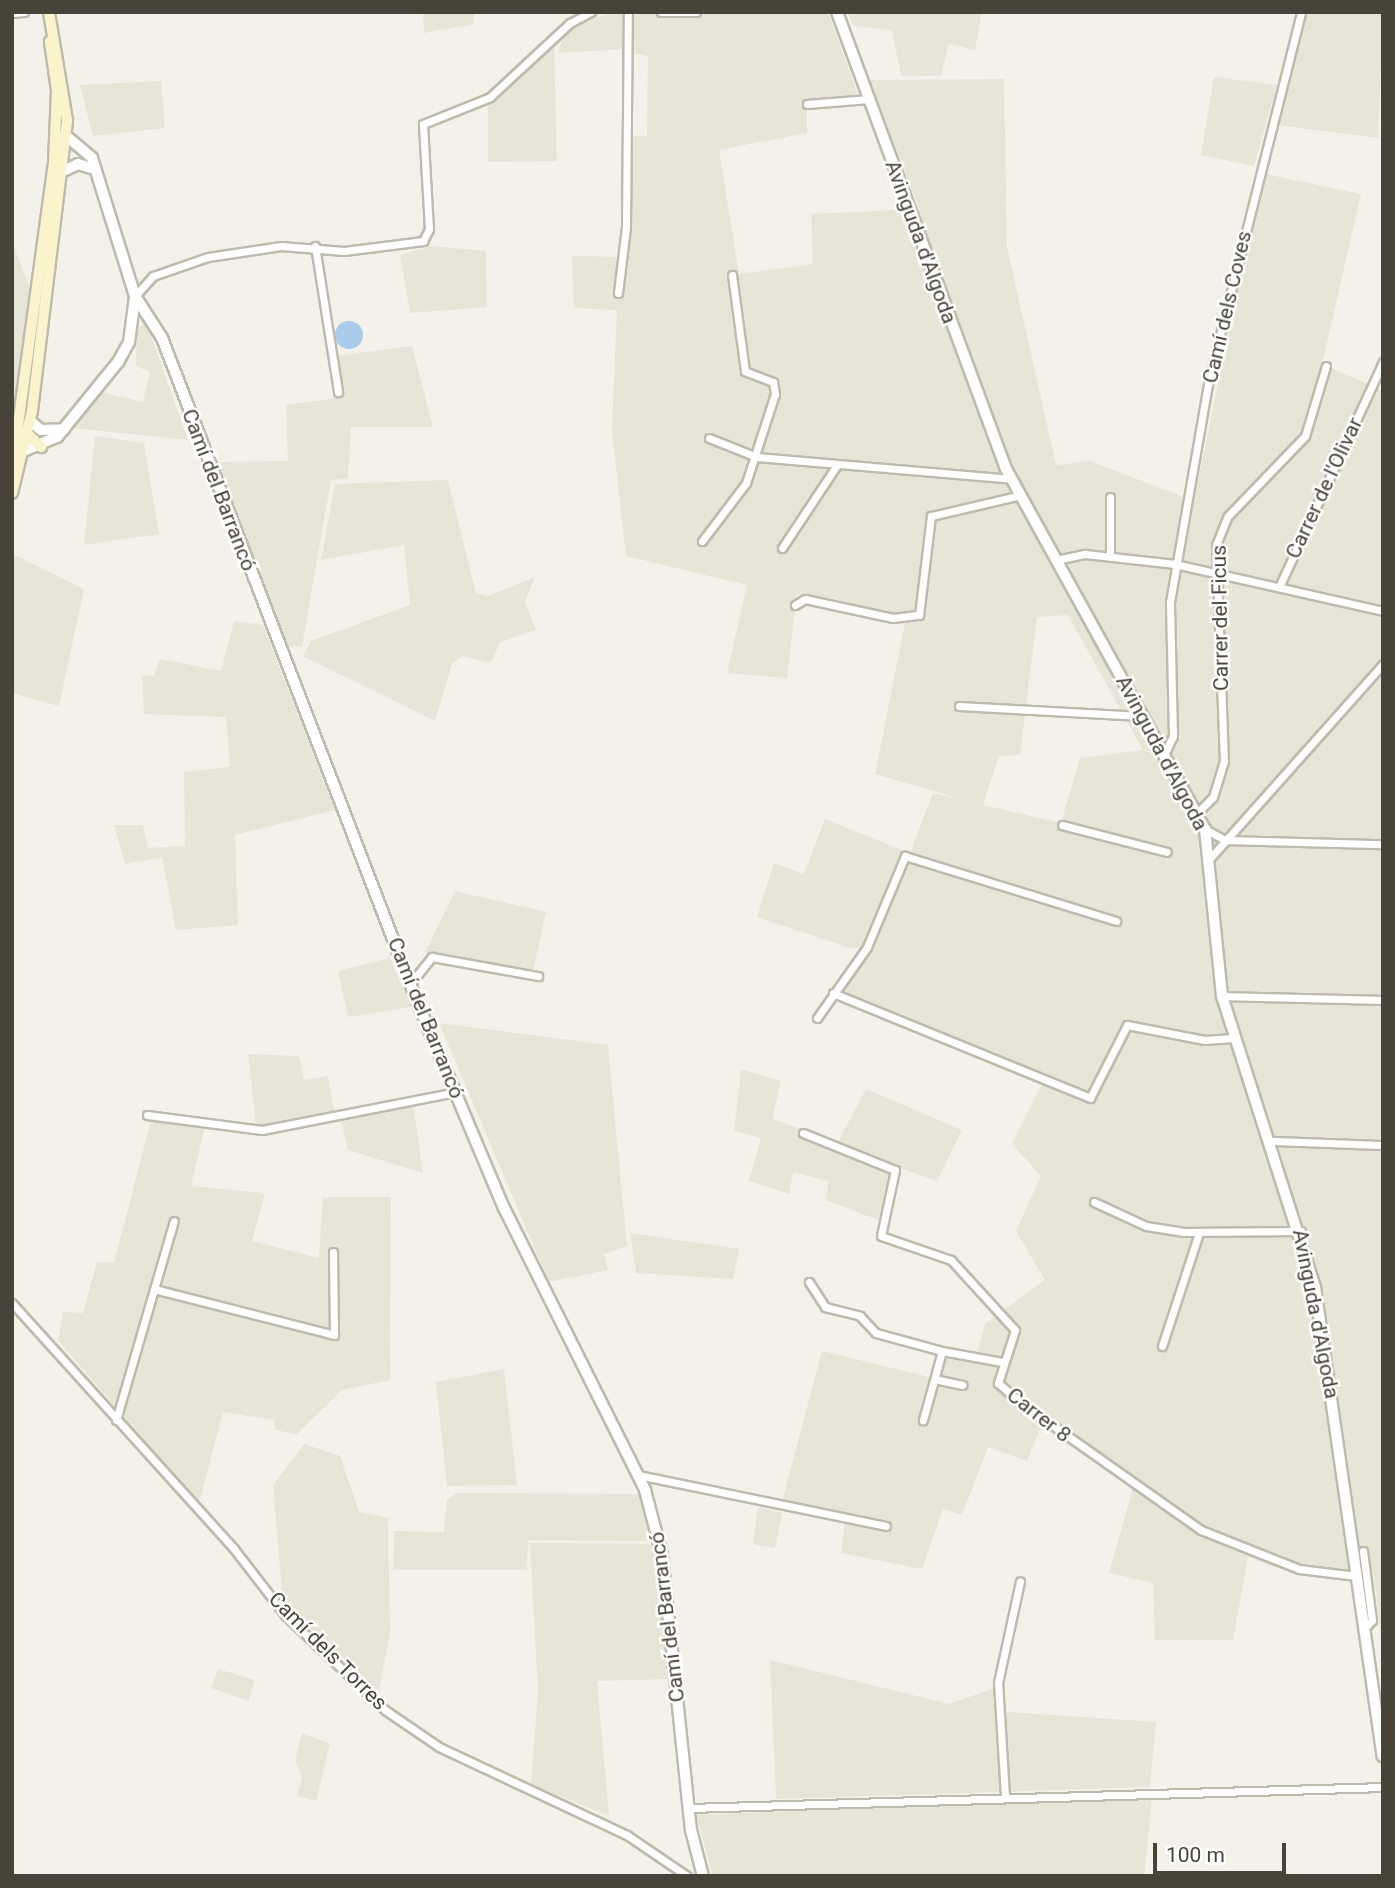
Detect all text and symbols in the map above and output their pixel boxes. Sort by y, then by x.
street label: Avinguda d'Algoda [880,157,962,327]
street label: Camí dels Coves [1197,228,1257,386]
street label: Camí del Barrancó [177,405,261,575]
street label: Carrer de l'Olivar [1280,413,1368,563]
street label: Carrer del Ficus [1206,545,1234,691]
street label: Avinguda d'Algoda [1110,671,1214,835]
street label: Camí del Barrancó [382,934,470,1102]
street label: Avinguda d'Algoda [1287,1227,1345,1401]
street label: Carrer 8 [1002,1382,1076,1448]
street label: Camí del Barrancó [644,1530,690,1704]
street label: Camí dels Torres [263,1586,393,1716]
scale bar [1157,1828,1290,1872]
text: 100 m [1166,1843,1225,1867]

